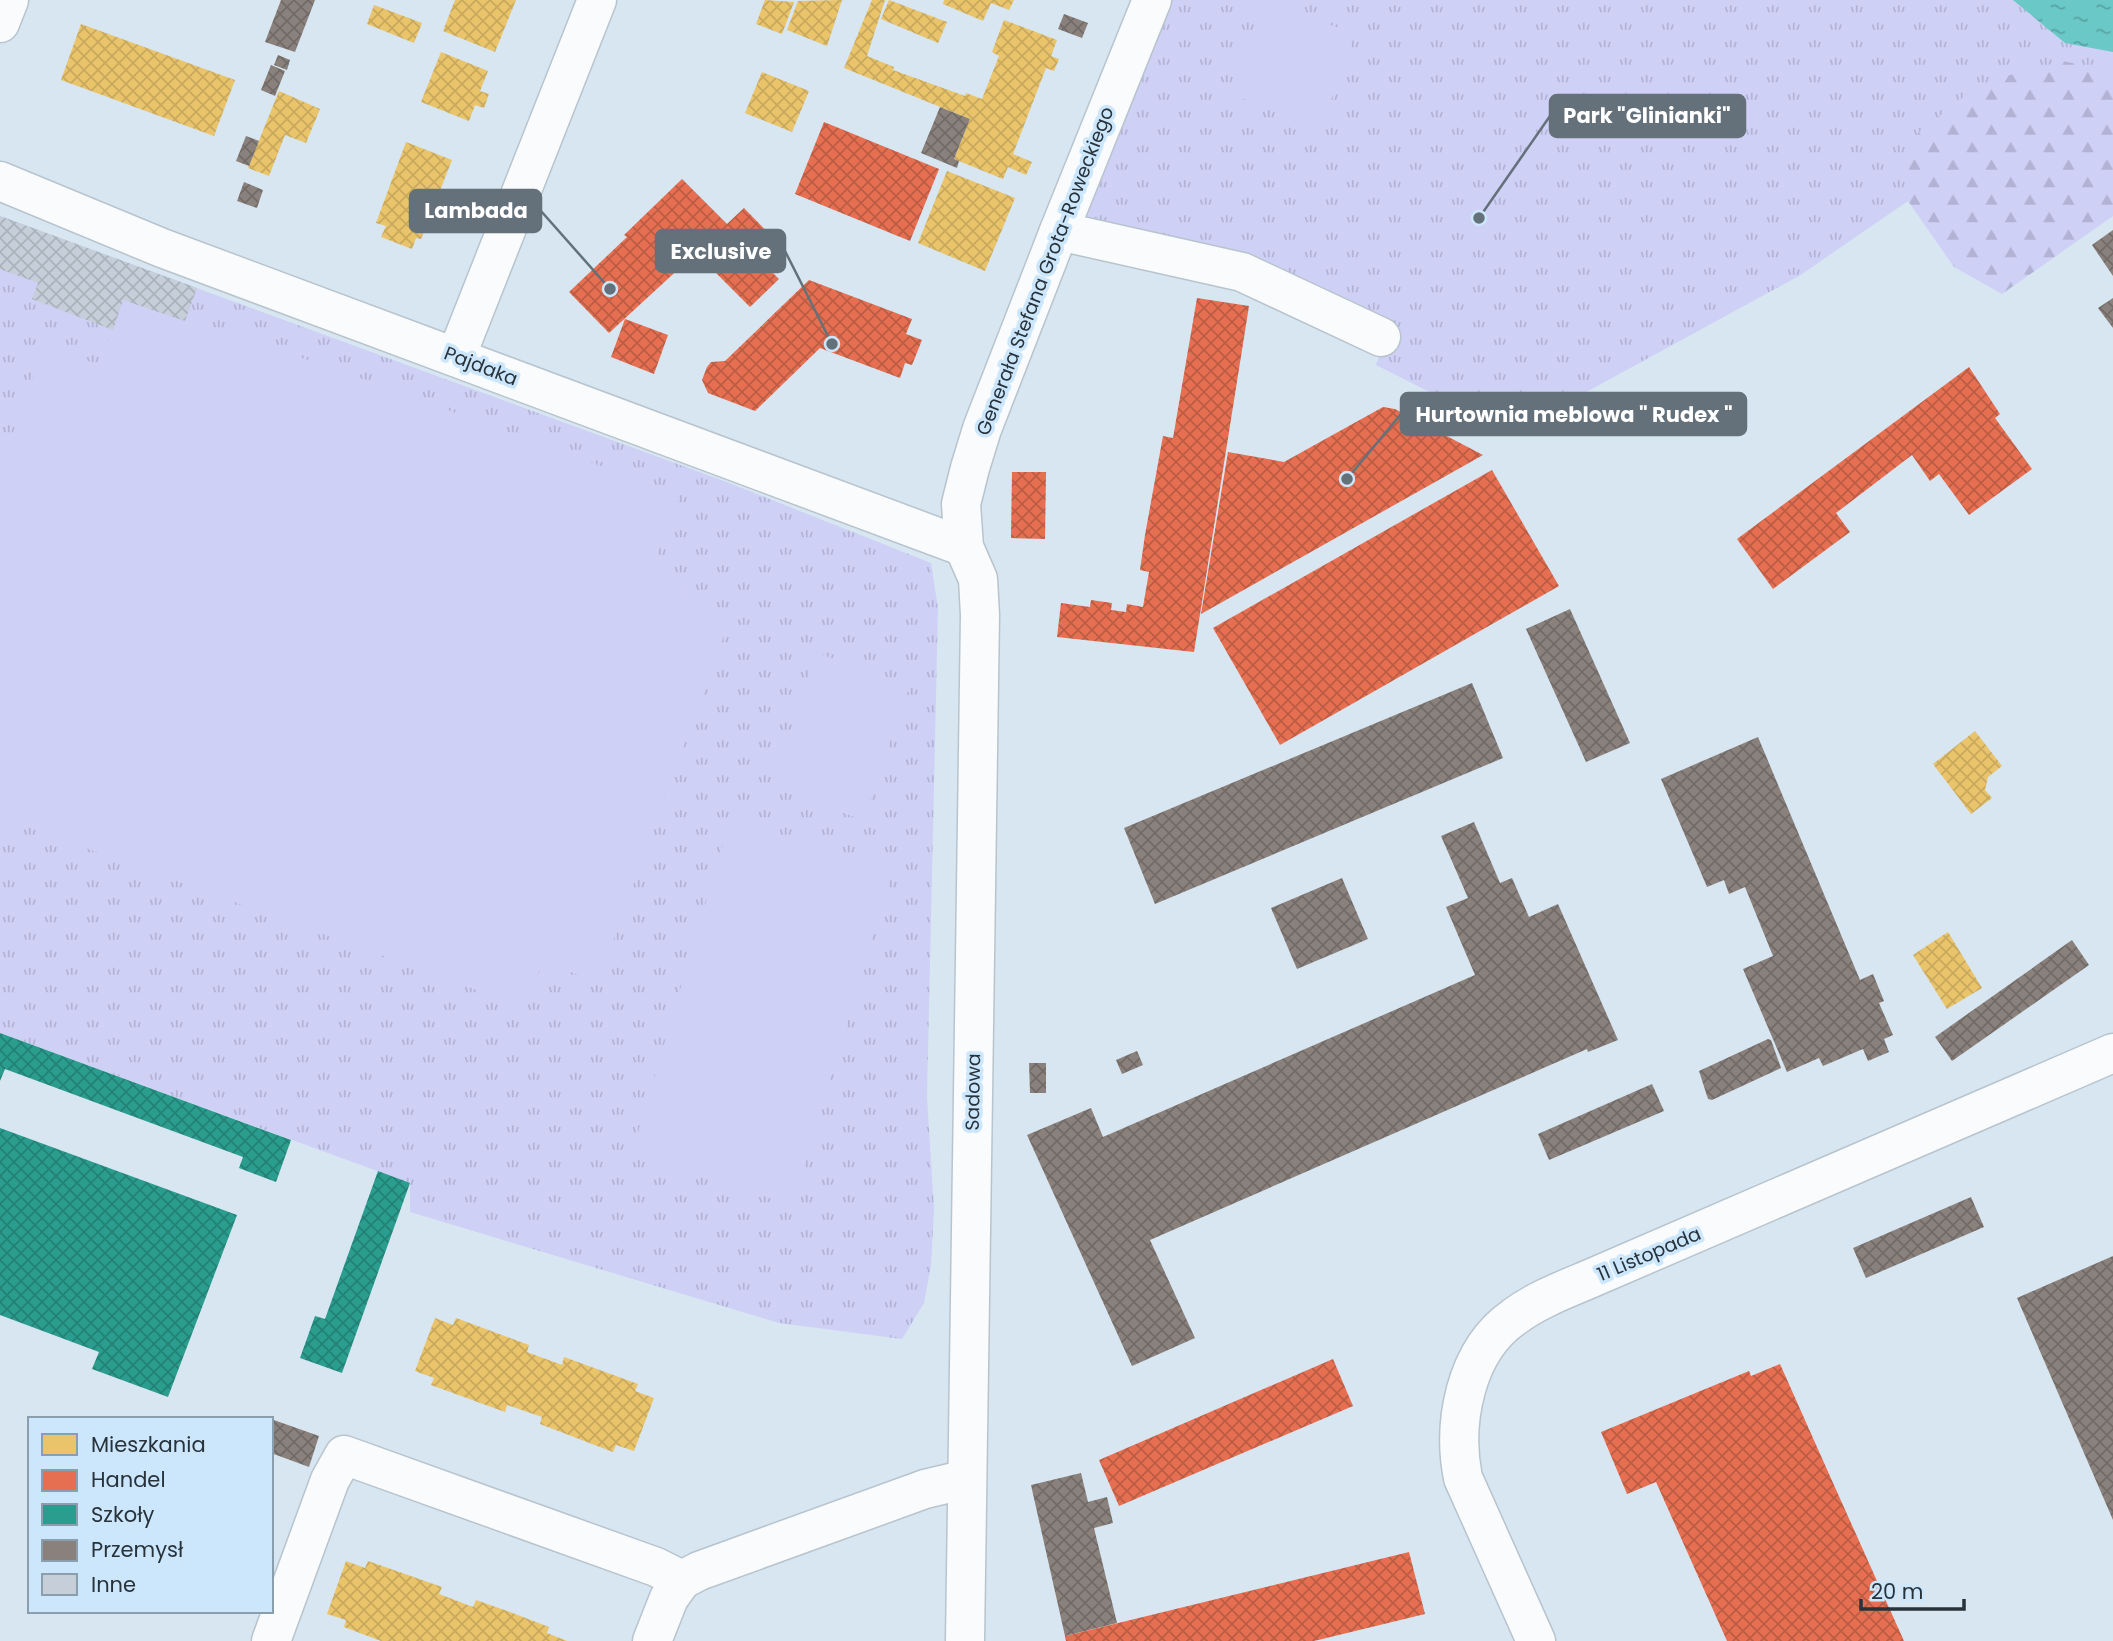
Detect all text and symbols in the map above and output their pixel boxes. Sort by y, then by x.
callout: Park "Glinianki" [1550,95,1745,137]
text: Park "Glinianki" [1563,101,1731,130]
street label: Generała Stefana Grota-Roweckiego [970,103,1120,439]
callout: Lambada [410,190,541,232]
text: Lambada [424,196,528,225]
callout: Exclusive [656,230,785,272]
text: Exclusive [671,237,771,266]
street label: Pajdaka [440,340,522,392]
callout: Hurtownia meblowa " Rudex " [1401,393,1746,435]
text: Hurtownia meblowa " Rudex " [1415,400,1733,429]
street label: Sadowa [959,1053,987,1131]
street label: 11 Listopada [1593,1220,1705,1288]
legend [28,1417,273,1613]
text: Mieszkania [91,1430,206,1459]
text: Handel [91,1465,166,1494]
text: Szkoły [91,1500,154,1529]
text: Przemysł [91,1535,184,1564]
scale bar [1861,1568,1964,1612]
text: Inne [91,1570,136,1599]
text: 20 m [1871,1577,1924,1606]

